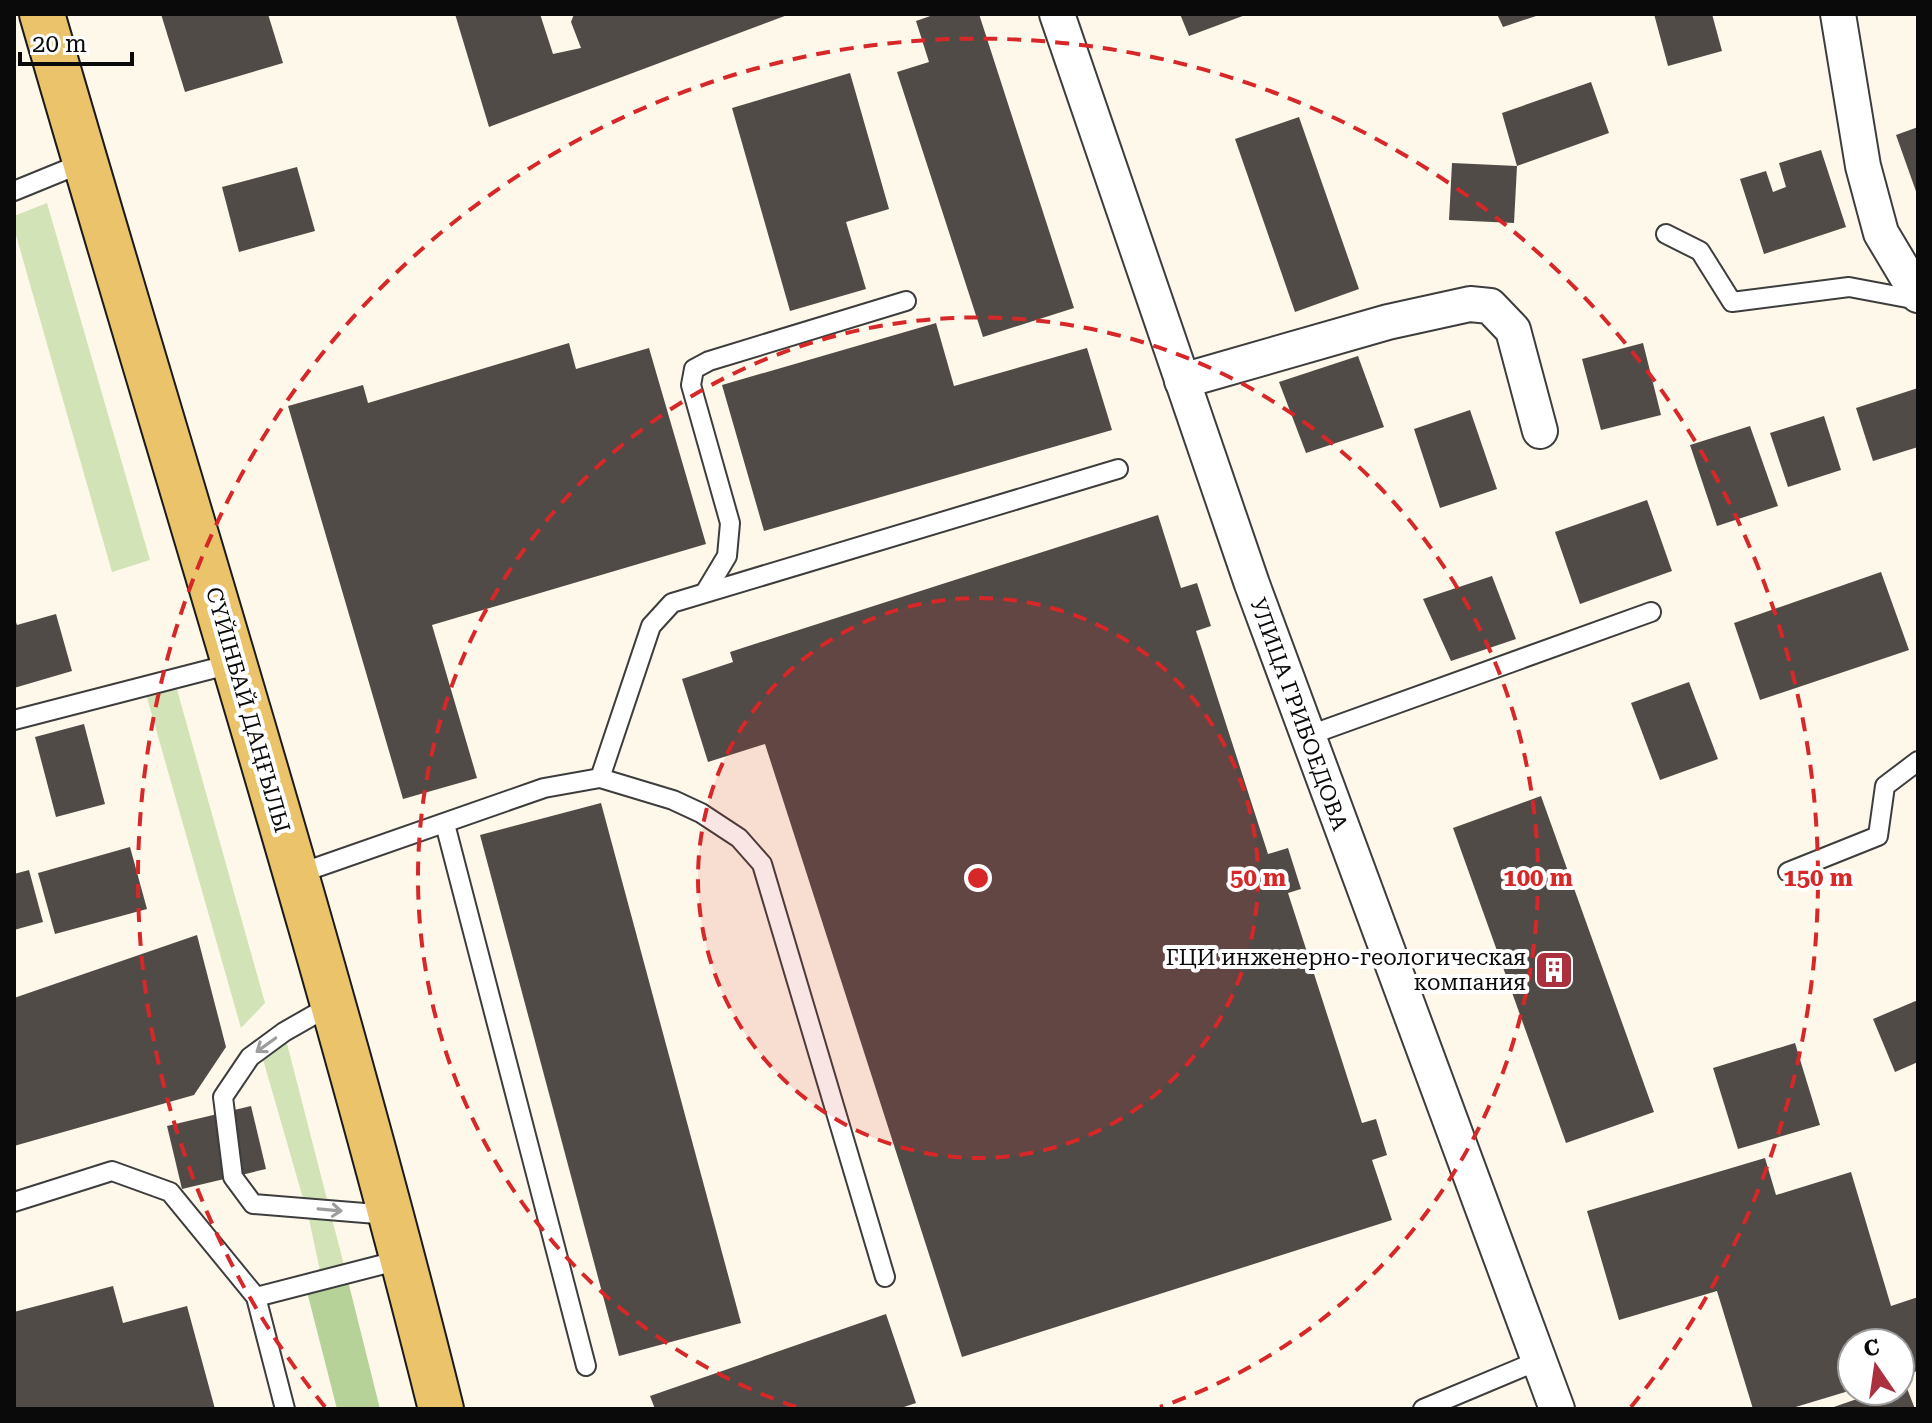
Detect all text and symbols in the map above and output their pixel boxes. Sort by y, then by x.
scale bar [20,16,132,66]
text: 20 m [32,30,87,58]
street label: СҮЙІНБАЙ ДАҢҒЫЛЫ [201,584,296,836]
street label: УЛИЦА ГРИБОЕДОВА [1245,594,1353,834]
centre of rings [964,864,992,892]
text: 50 m [1230,864,1286,892]
text: 100 m [1503,864,1573,892]
text: 150 m [1783,864,1853,892]
place label: ГЦИ инженерно-геологическая компания [1166,945,1526,995]
building icon: ГЦИ инженерно-геологическая компания [1533,949,1575,991]
one-way arrow [256,1036,277,1053]
one-way arrow [316,1203,343,1218]
north arrow [1836,1327,1916,1407]
text: С [1861,1334,1882,1362]

